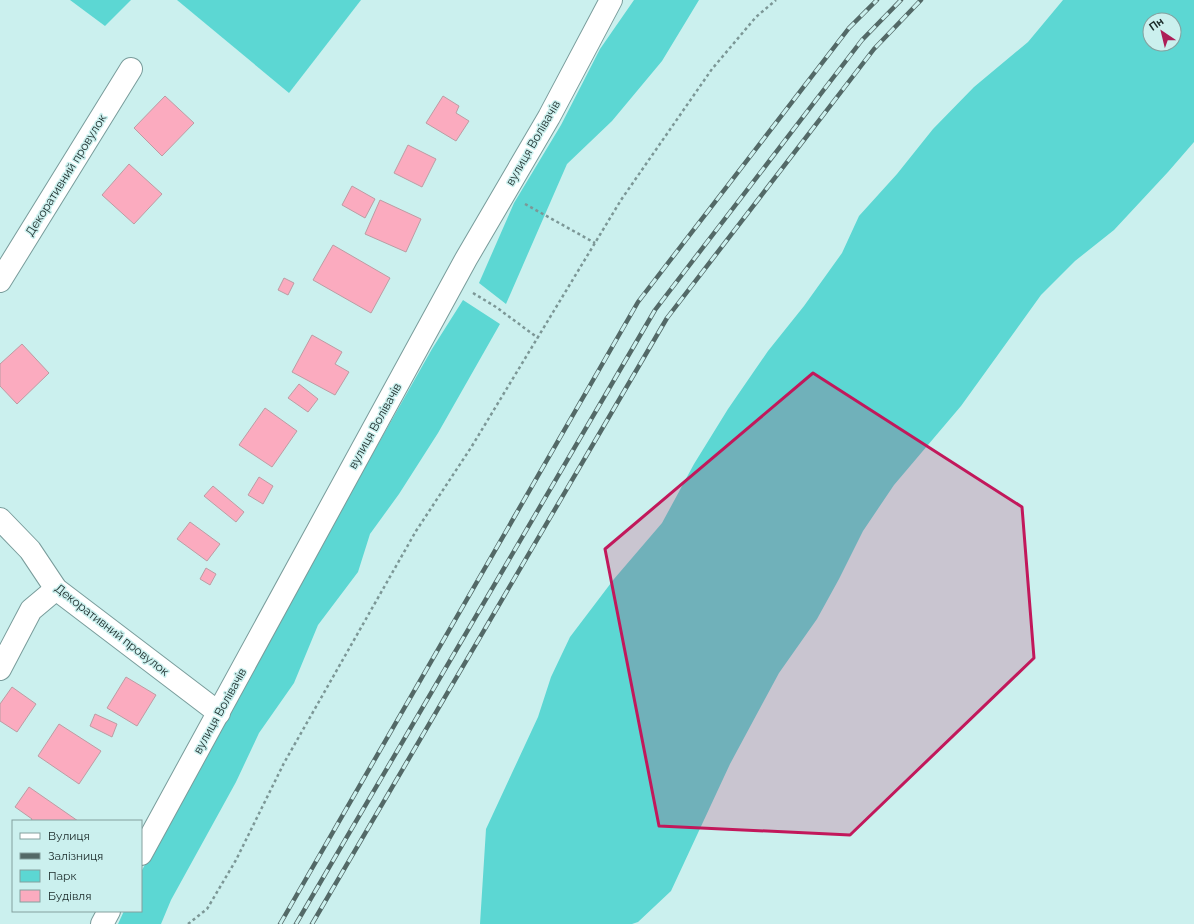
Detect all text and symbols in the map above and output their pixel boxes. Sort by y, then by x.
north arrow [1142,12,1182,52]
text: Пн [1147,15,1166,34]
street label: вулиця Волівачів [503,98,563,188]
street label: Декоративний провулок [23,111,109,239]
street label: вулиця Волівачів [346,381,404,471]
street label: Декоративний провулок [52,581,172,679]
street label: вулиця Волівачів [191,666,249,756]
legend [12,820,142,912]
text: Вулиця [48,829,90,843]
text: Залізниця [48,849,103,863]
text: Парк [48,869,77,883]
text: Будівля [48,889,91,903]

